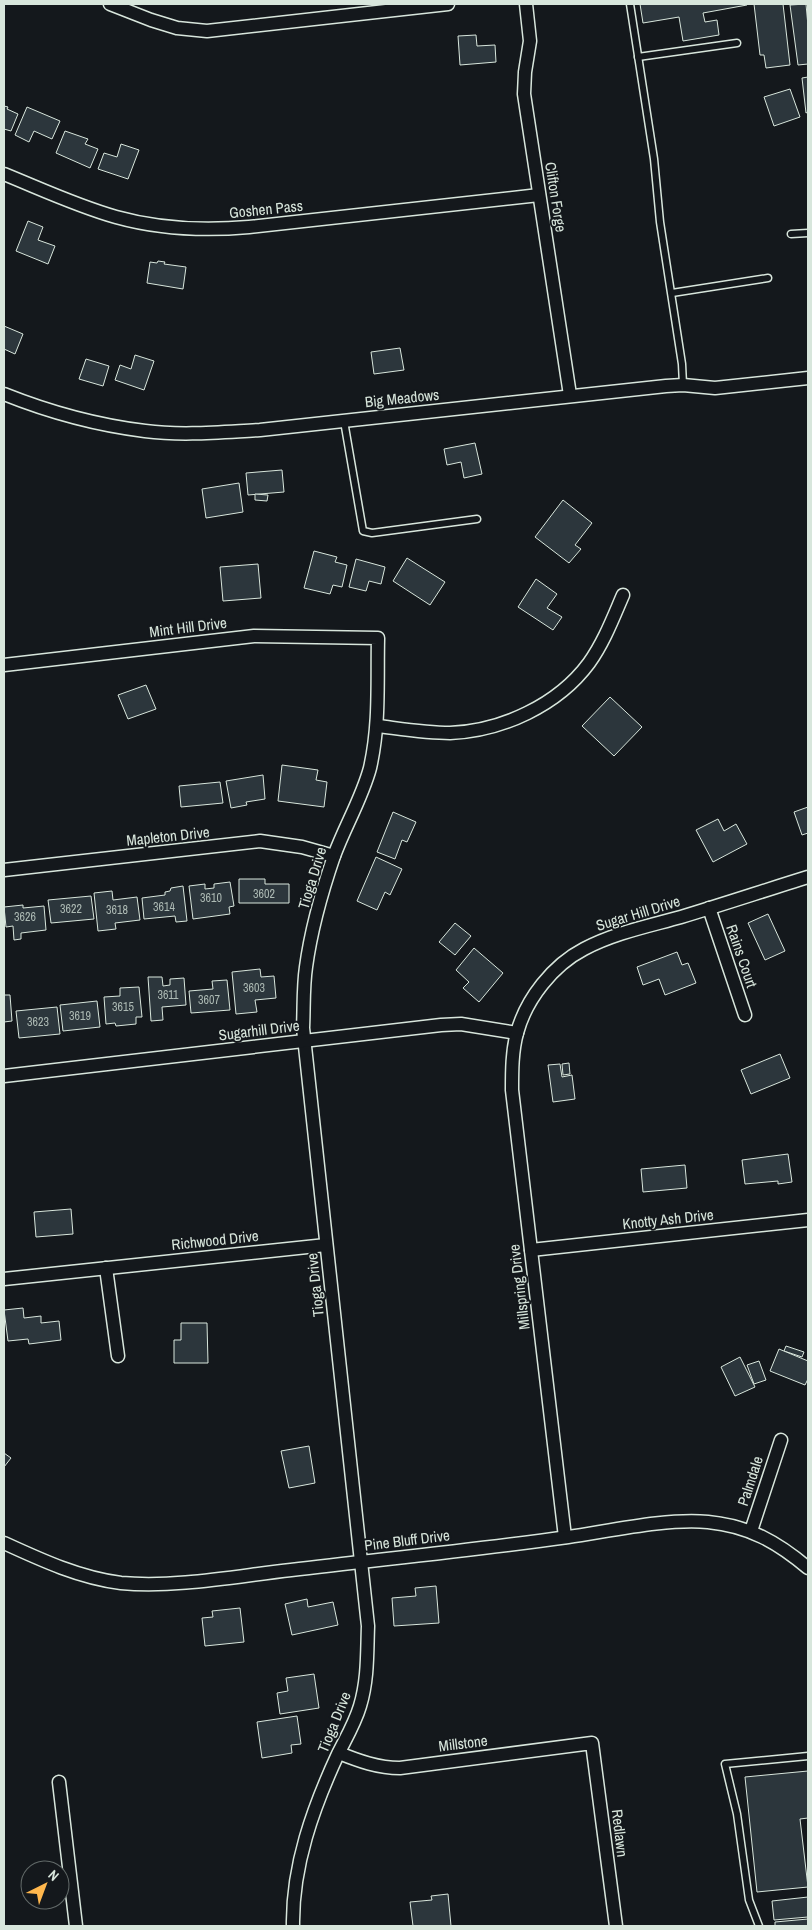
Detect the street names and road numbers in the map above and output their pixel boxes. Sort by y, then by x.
street label: Clifton Forge [540,161,572,234]
street label: Goshen Pass [228,195,304,223]
street label: Big Meadows [364,384,440,412]
street label: Mint Hill Drive [148,612,228,642]
street label: Mapleton Drive [125,821,211,851]
street label: Tioga Drive [293,844,331,912]
street label: Sugar Hill Drive [593,890,683,936]
street label: Rains Court [721,922,763,991]
street label: Sugarhill Drive [217,1015,301,1045]
street label: Knotty Ash Drive [621,1204,715,1234]
street label: Richwood Drive [170,1225,260,1255]
street label: Millspring Drive [503,1243,535,1331]
street label: Tioga Drive [301,1252,329,1318]
street label: Palmdale [732,1453,768,1509]
street label: Pine Bluff Drive [363,1524,451,1556]
street label: Tioga Drive [312,1688,356,1756]
street label: Millstone [437,1730,489,1756]
street label: Redlawn [607,1808,633,1858]

